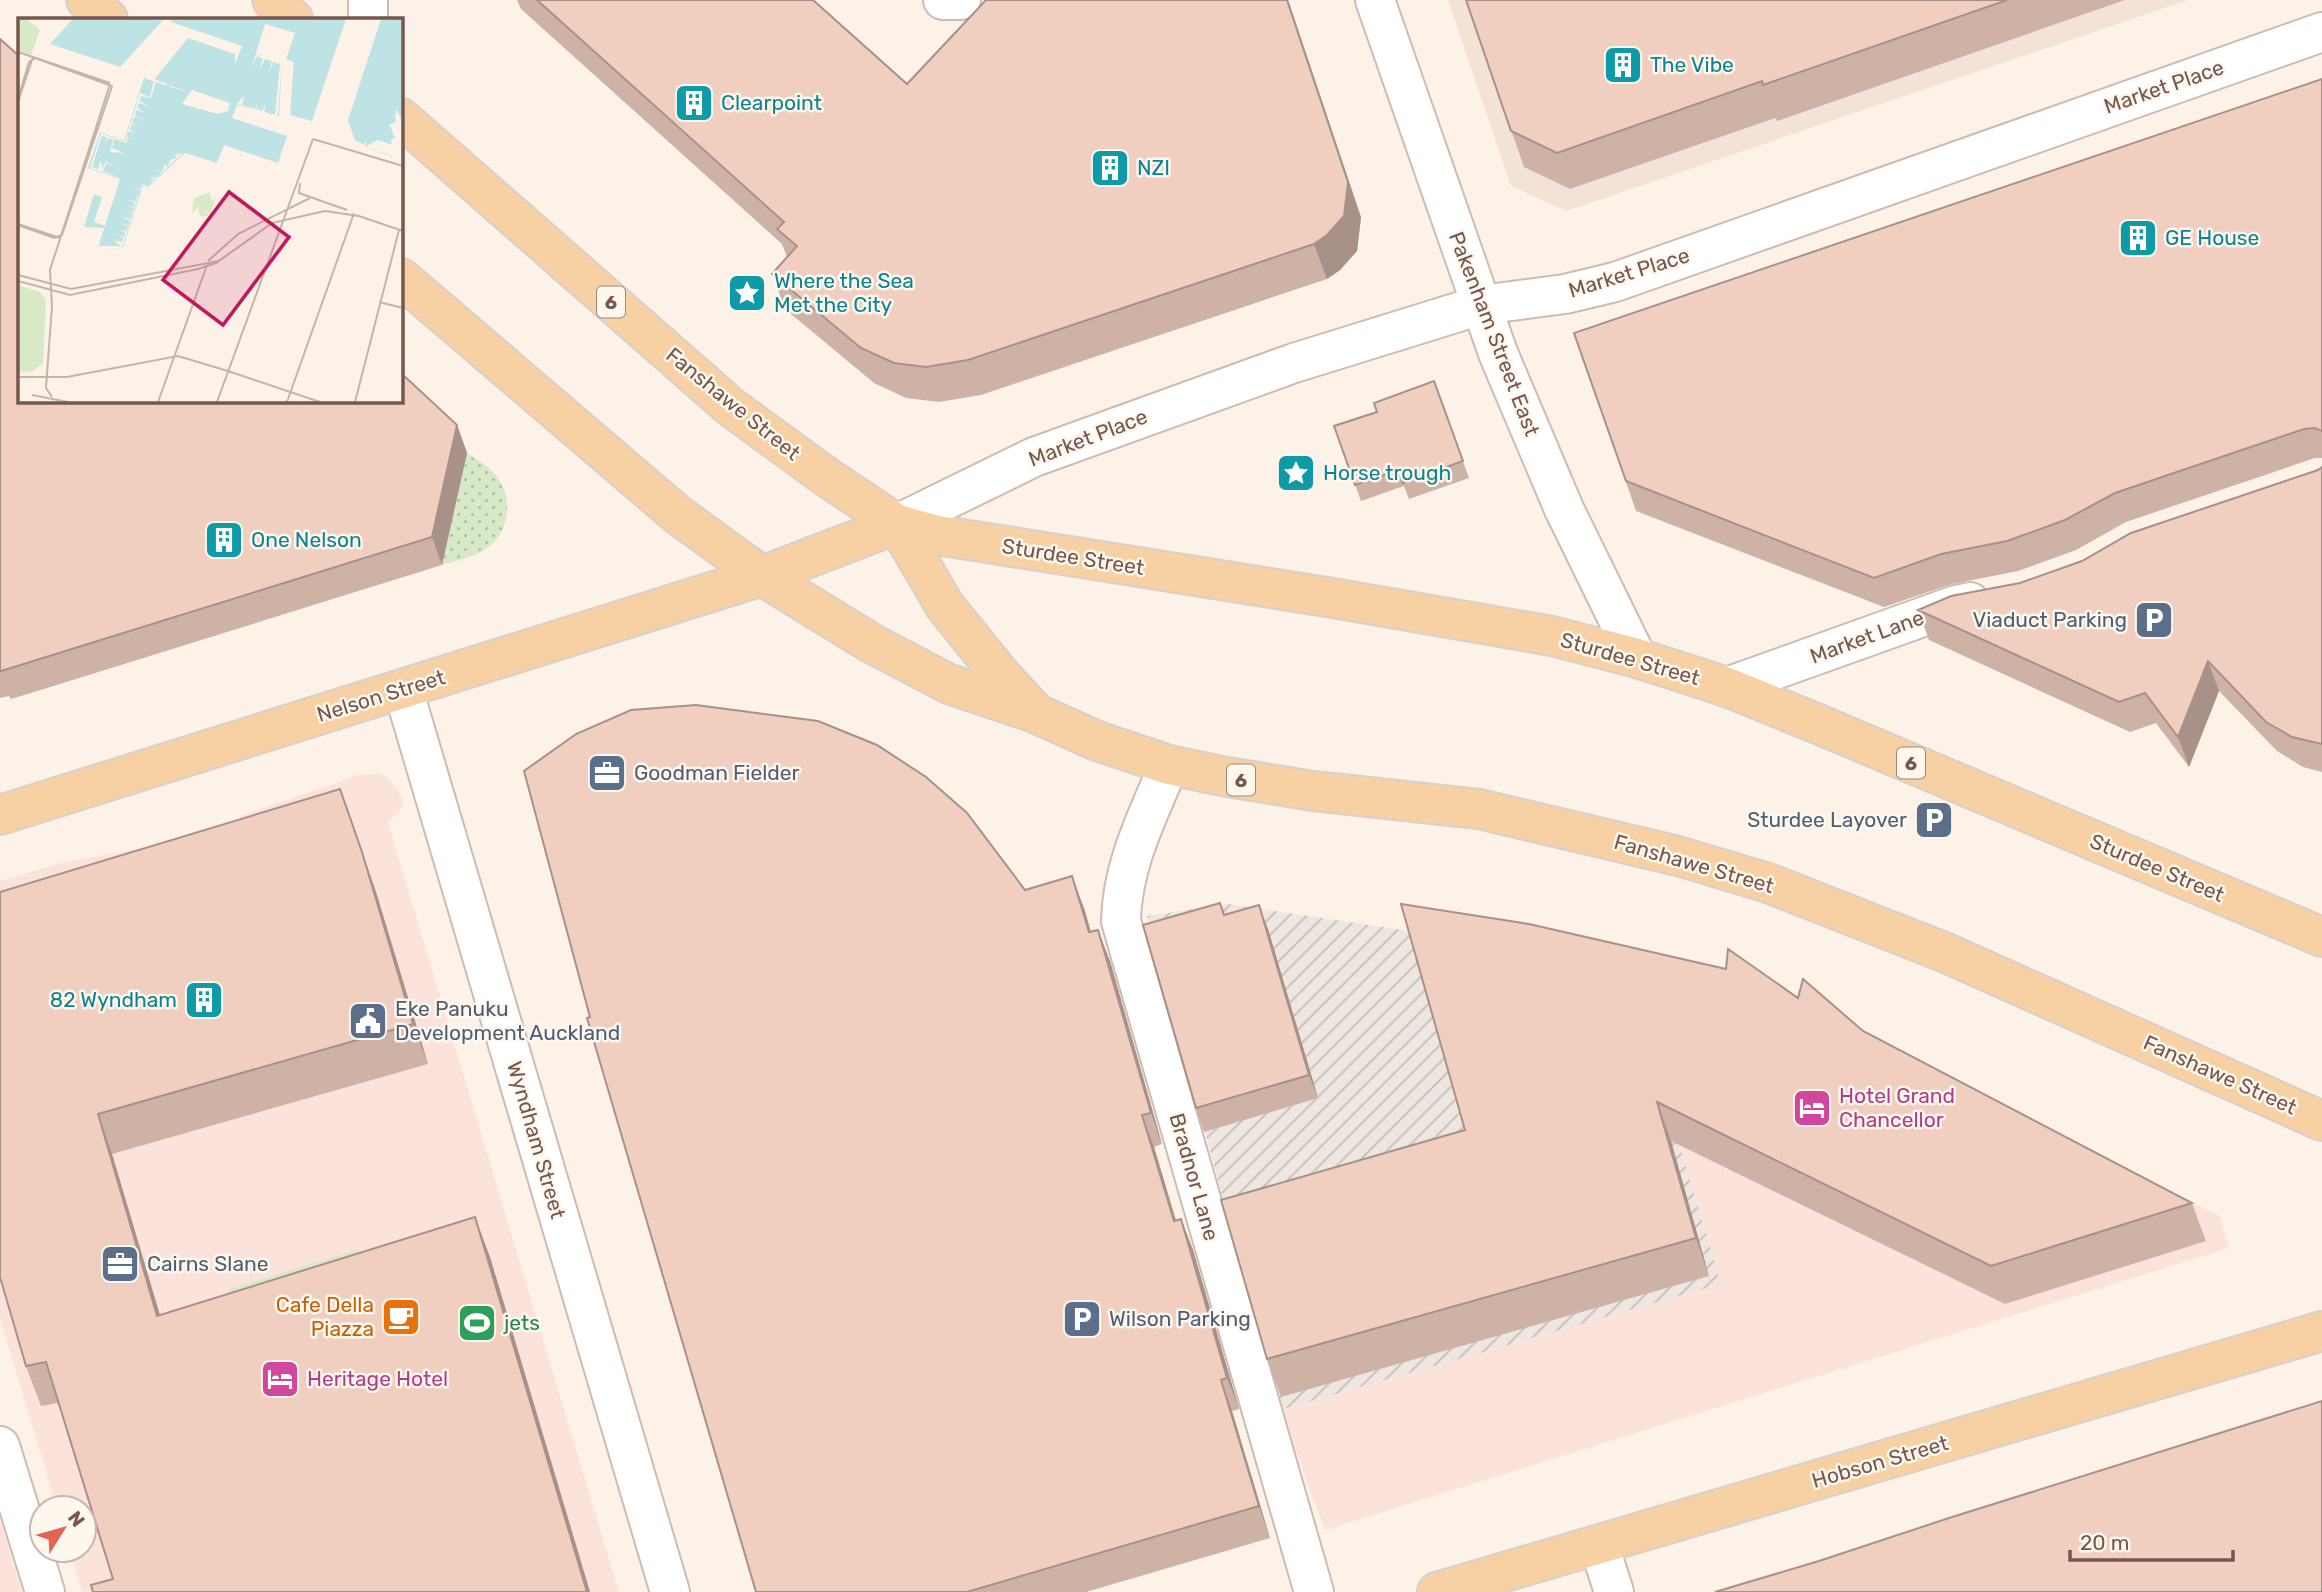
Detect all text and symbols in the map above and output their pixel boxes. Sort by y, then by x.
inset map [18,18,402,402]
building icon: The Vibe [1602,44,1644,86]
place label: The Vibe [1650,52,1734,77]
street label: Market Place [2101,54,2227,119]
building icon: Clearpoint [673,82,715,124]
place label: Clearpoint [721,90,822,115]
building icon: NZI [1089,147,1131,189]
place label: NZI [1137,155,1170,180]
building icon: GE House [2117,217,2159,259]
place label: GE House [2165,225,2259,250]
street label: Pakenham Street East [1444,228,1545,440]
street label: Market Place [1565,242,1692,303]
place label: Where the Sea Met the City [774,268,914,317]
place icon: Where the Sea Met the City [726,272,768,314]
road number: 6 [597,286,625,318]
street label: Fanshawe Street [661,342,805,465]
street label: Market Place [1025,403,1151,472]
place icon: Horse trough [1275,452,1317,494]
place label: Horse trough [1323,460,1451,485]
building icon: One Nelson [203,519,245,561]
place label: One Nelson [251,527,362,552]
street label: Sturdee Street [1000,533,1146,580]
parking icon: Viaduct Parking [2133,599,2175,641]
street label: Market Lane [1806,604,1927,669]
place label: Viaduct Parking [1973,607,2127,632]
street label: Sturdee Street [1558,627,1703,690]
street label: Nelson Street [314,664,448,727]
road number: 6 [1897,748,1925,778]
office icon: Goodman Fielder [586,752,628,794]
place label: Goodman Fielder [634,760,799,785]
road number: 6 [1227,764,1255,796]
parking icon: Sturdee Layover [1913,799,1955,841]
place label: Sturdee Layover [1747,807,1907,832]
street label: Sturdee Street [2086,828,2228,907]
street label: Fanshawe Street [1611,829,1777,898]
building icon: 82 Wyndham [183,979,225,1021]
place label: 82 Wyndham [50,987,177,1012]
place label: Eke Panuku Development Auckland [395,996,620,1045]
public building icon: Eke Panuku Development Auckland [347,1000,389,1042]
street label: Fanshawe Street [2140,1030,2301,1120]
street label: Wyndham Street [502,1058,571,1221]
place label: Hotel Grand Chancellor [1839,1083,1955,1132]
hotel icon: Hotel Grand Chancellor [1791,1087,1833,1129]
street label: Bradnor Lane [1164,1110,1225,1243]
office icon: Cairns Slane [99,1243,141,1285]
place label: Cairns Slane [147,1251,268,1276]
place label: Cafe Della Piazza [276,1292,374,1341]
cafe icon: Cafe Della Piazza [380,1296,422,1338]
parking icon: Wilson Parking [1061,1298,1103,1340]
sports icon: jets [456,1302,498,1344]
place label: Wilson Parking [1109,1306,1251,1331]
place label: jets [503,1310,540,1335]
hotel icon: Heritage Hotel [259,1358,301,1400]
place label: Heritage Hotel [307,1366,448,1391]
street label: Hobson Street [1809,1430,1951,1493]
north arrow [28,1494,98,1564]
text: N [63,1507,89,1531]
scale bar [2070,1518,2233,1562]
text: 20 m [2080,1530,2129,1555]

